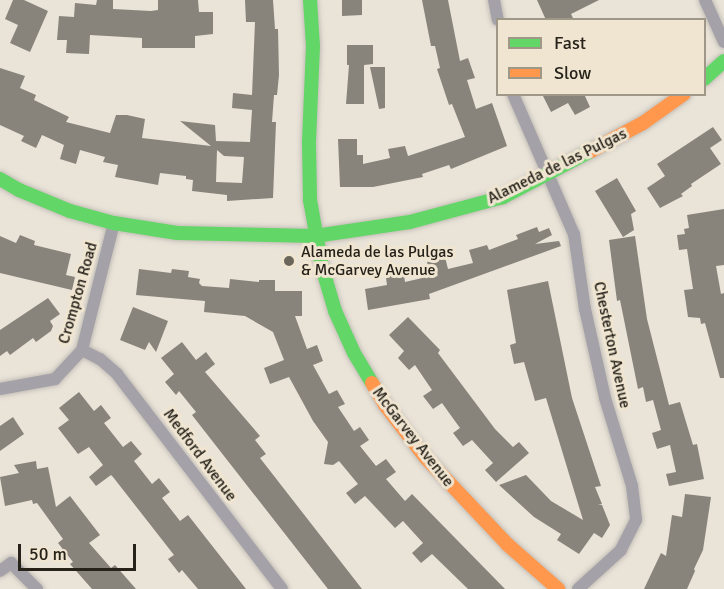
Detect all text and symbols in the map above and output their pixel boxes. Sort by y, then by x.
legend [496,18,706,96]
text: Fast [554,32,586,54]
text: Slow [554,62,591,84]
street label: Alameda de las Pulgas [484,124,630,208]
street label: Crompton Road [54,240,102,346]
place label: Alameda de las Pulgas & McGarvey Avenue [301,242,453,280]
marker: Alameda de las Pulgas & McGarvey Avenue [282,254,296,268]
street label: Chesterton Avenue [589,280,635,410]
street label: McGarvey Avenue [368,383,458,491]
street label: Medford Avenue [159,405,241,505]
scale bar [21,532,140,570]
text: 50 m [29,543,67,565]

